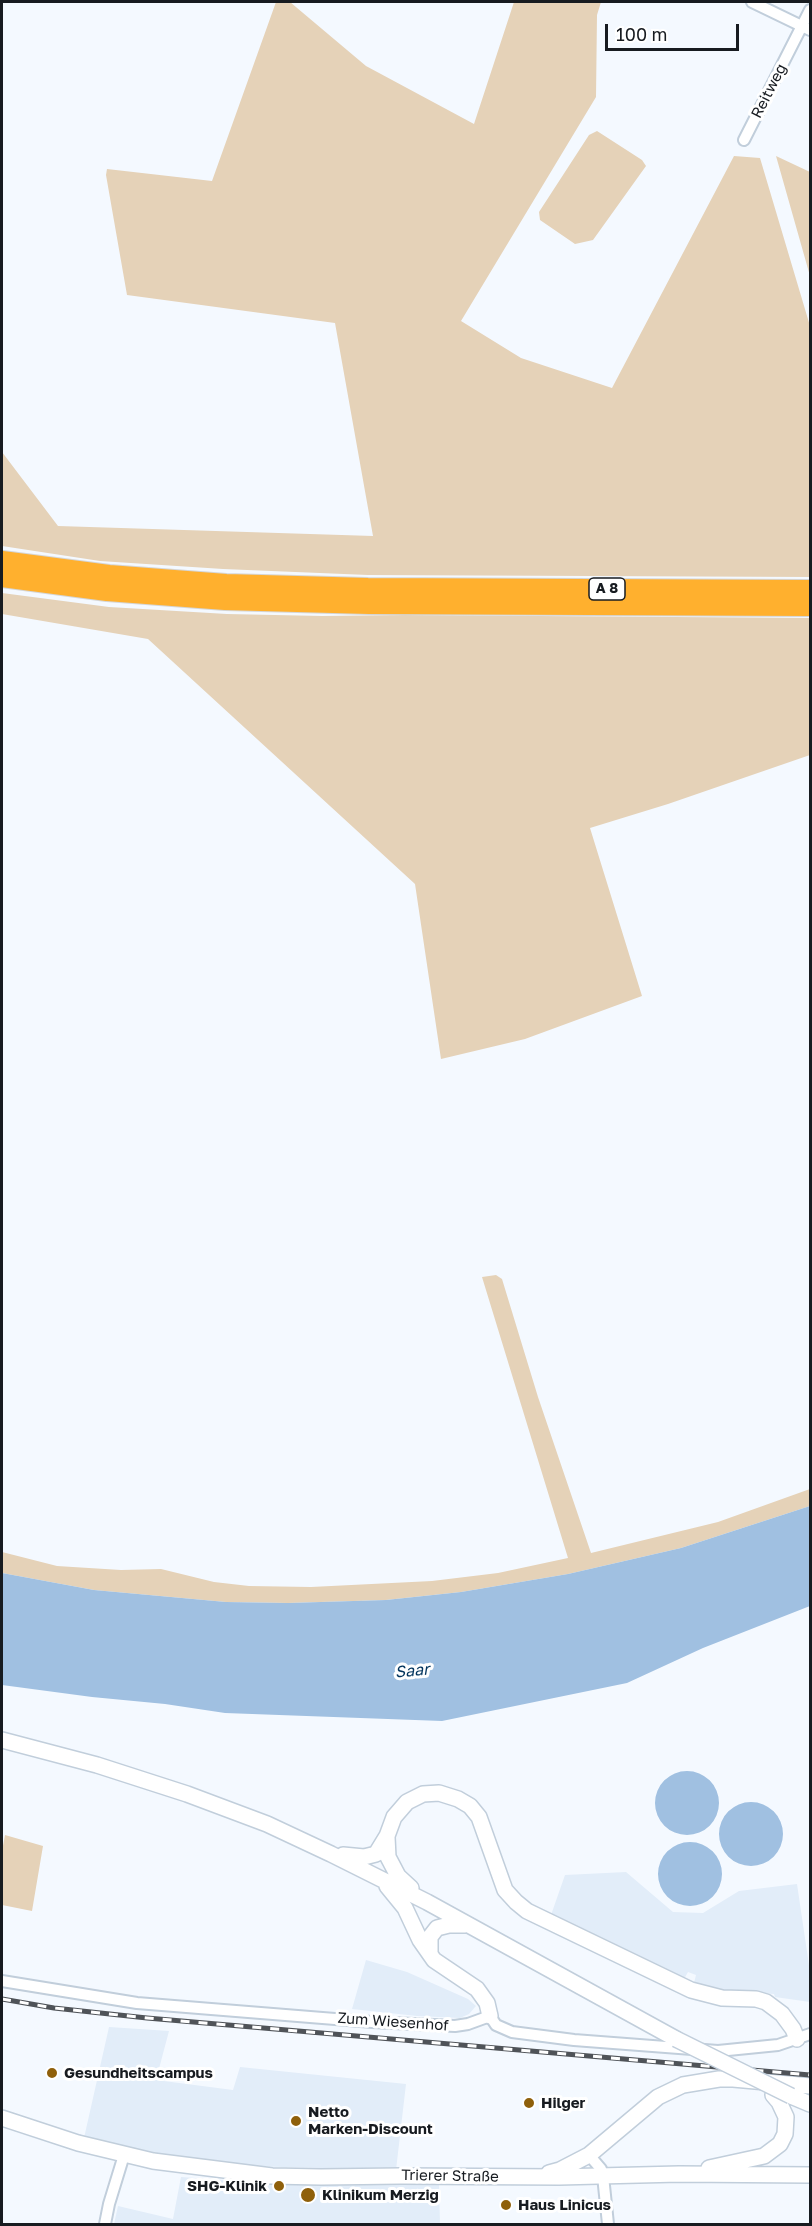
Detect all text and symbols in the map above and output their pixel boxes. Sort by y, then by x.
scale bar [608,12,742,50]
text: 100 m [616,23,667,45]
street label: Reitweg [748,61,790,121]
road number: A 8 [589,578,625,600]
water label: Saar [394,1660,430,1682]
street label: Zum Wiesenhof [337,2009,449,2035]
place label: Gesundheitscampus [64,2064,213,2082]
marker: Gesundheitscampus [45,2066,59,2080]
place label: Hilger [541,2094,585,2112]
marker: Hilger [522,2096,536,2110]
place label: Netto Marken-Discount [308,2103,433,2138]
marker: Netto Marken-Discount [289,2114,303,2128]
street label: Trierer Straße [401,2166,499,2186]
place label: SHG-Klinik [187,2177,267,2195]
marker: SHG-Klinik [272,2179,286,2193]
marker: Klinikum Merzig [299,2186,317,2204]
place label: Klinikum Merzig [322,2186,439,2204]
place label: Haus Linicus [518,2196,611,2214]
marker: Haus Linicus [499,2198,513,2212]

